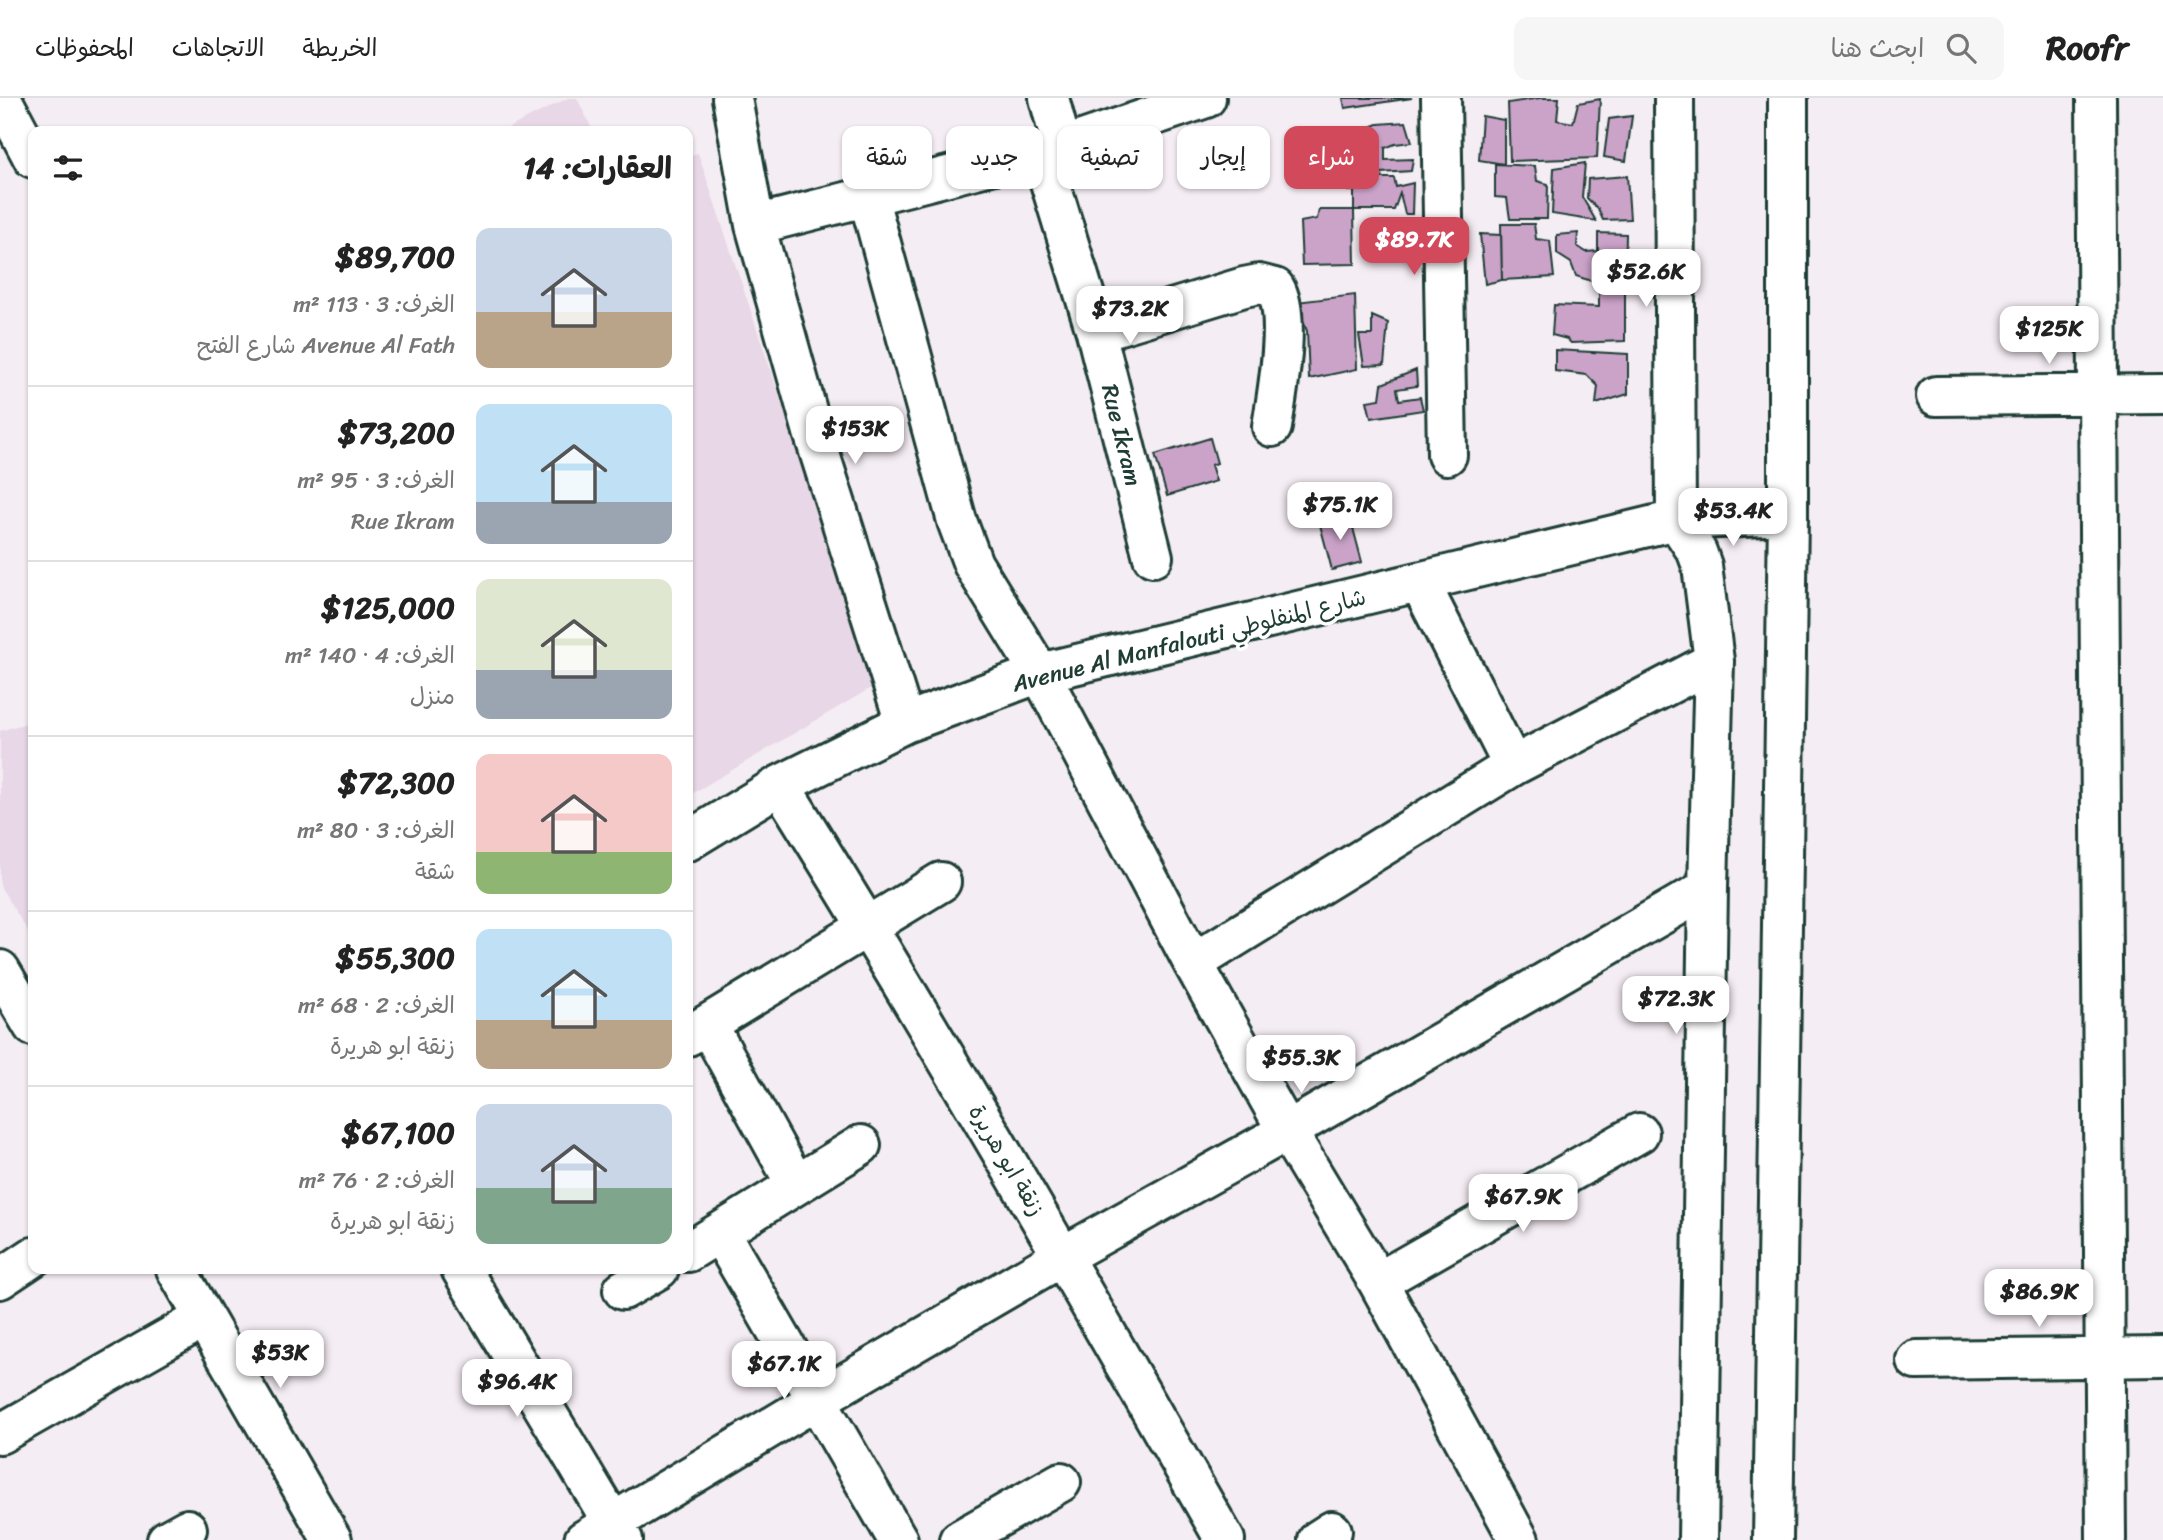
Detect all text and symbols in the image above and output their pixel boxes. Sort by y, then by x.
search box [1514,17,2004,80]
text: Roofr [2046,19,2128,77]
text: ابحث هنا [1831,25,1924,71]
text: المحفوظات [35,27,134,69]
text: الاتجاهات [172,27,265,69]
text: الخريطة [303,27,377,69]
icon: search [1942,29,1980,67]
chip: شقة [842,126,932,189]
chip: جديد [946,126,1043,189]
chip: تصفية [1057,126,1163,189]
chip: إيجار [1177,126,1270,189]
chip: شراء [1284,126,1379,189]
text: العقارات: 14 [523,141,672,195]
icon: filters [49,149,87,187]
pin: $89.7K [1357,218,1471,277]
text: $89.7K [1375,219,1453,260]
text: $89,700 [335,230,455,284]
pin: $52.6K [1589,250,1703,309]
text: $52.6K [1608,251,1684,292]
icon: home [532,256,616,340]
text: الغرف: 3 · 113 m² [293,284,455,325]
pin: $73.2K [1073,286,1187,346]
text: $73.2K [1092,288,1168,329]
pin: $125K [2000,306,2098,366]
text: $125K [2016,308,2082,349]
text: Avenue Al Fath شارع الفتح [197,325,455,366]
street label: Rue Ikram [1089,380,1154,491]
text: $73,200 [338,406,455,460]
pin: $153K [806,406,904,466]
text: $153K [822,408,888,449]
icon: home [532,432,616,516]
text: الغرف: 3 · 95 m² [297,460,455,501]
pin: $75.1K [1283,482,1397,542]
text: $75.1K [1303,484,1377,525]
pin: $53.4K [1676,489,1790,548]
text: $53.4K [1694,490,1772,531]
text: Rue Ikram [351,501,455,542]
street label: Avenue Al Manfalouti شارع المنفلوطي [1007,577,1370,705]
text: $125,000 [321,581,455,635]
icon: home [532,607,616,691]
text: الغرف: 4 · 140 m² [285,635,455,676]
text: منزل [410,676,455,717]
text: $72,300 [338,756,455,810]
icon: home [532,782,616,866]
text: الغرف: 3 · 80 m² [297,810,455,851]
text: شقة [415,851,455,892]
text: $55,300 [336,931,455,985]
icon: home [532,957,616,1041]
pin: $72.3K [1619,976,1733,1036]
text: $72.3K [1638,978,1714,1019]
text: الغرف: 2 · 68 m² [298,985,455,1026]
text: زنقة ابو هريرة [330,1026,455,1067]
pin: $55.3K [1244,1035,1358,1095]
text: $55.3K [1262,1037,1340,1078]
street label: زنقة ابو هريرة [957,1096,1056,1224]
text: $67,100 [342,1106,455,1160]
icon: home [532,1132,616,1216]
text: الغرف: 2 · 76 m² [299,1160,455,1201]
pin: $67.9K [1466,1174,1580,1234]
text: $67.9K [1485,1176,1561,1217]
text: زنقة ابو هريرة [330,1201,455,1242]
pin: $86.9K [1982,1270,2096,1329]
text: $86.9K [2000,1271,2078,1312]
pin: $53K [239,1330,321,1390]
text: $53K [252,1332,308,1373]
pin: $67.1K [727,1342,841,1401]
text: $67.1K [748,1343,820,1384]
pin: $96.4K [460,1360,574,1419]
text: $96.4K [478,1361,556,1402]

